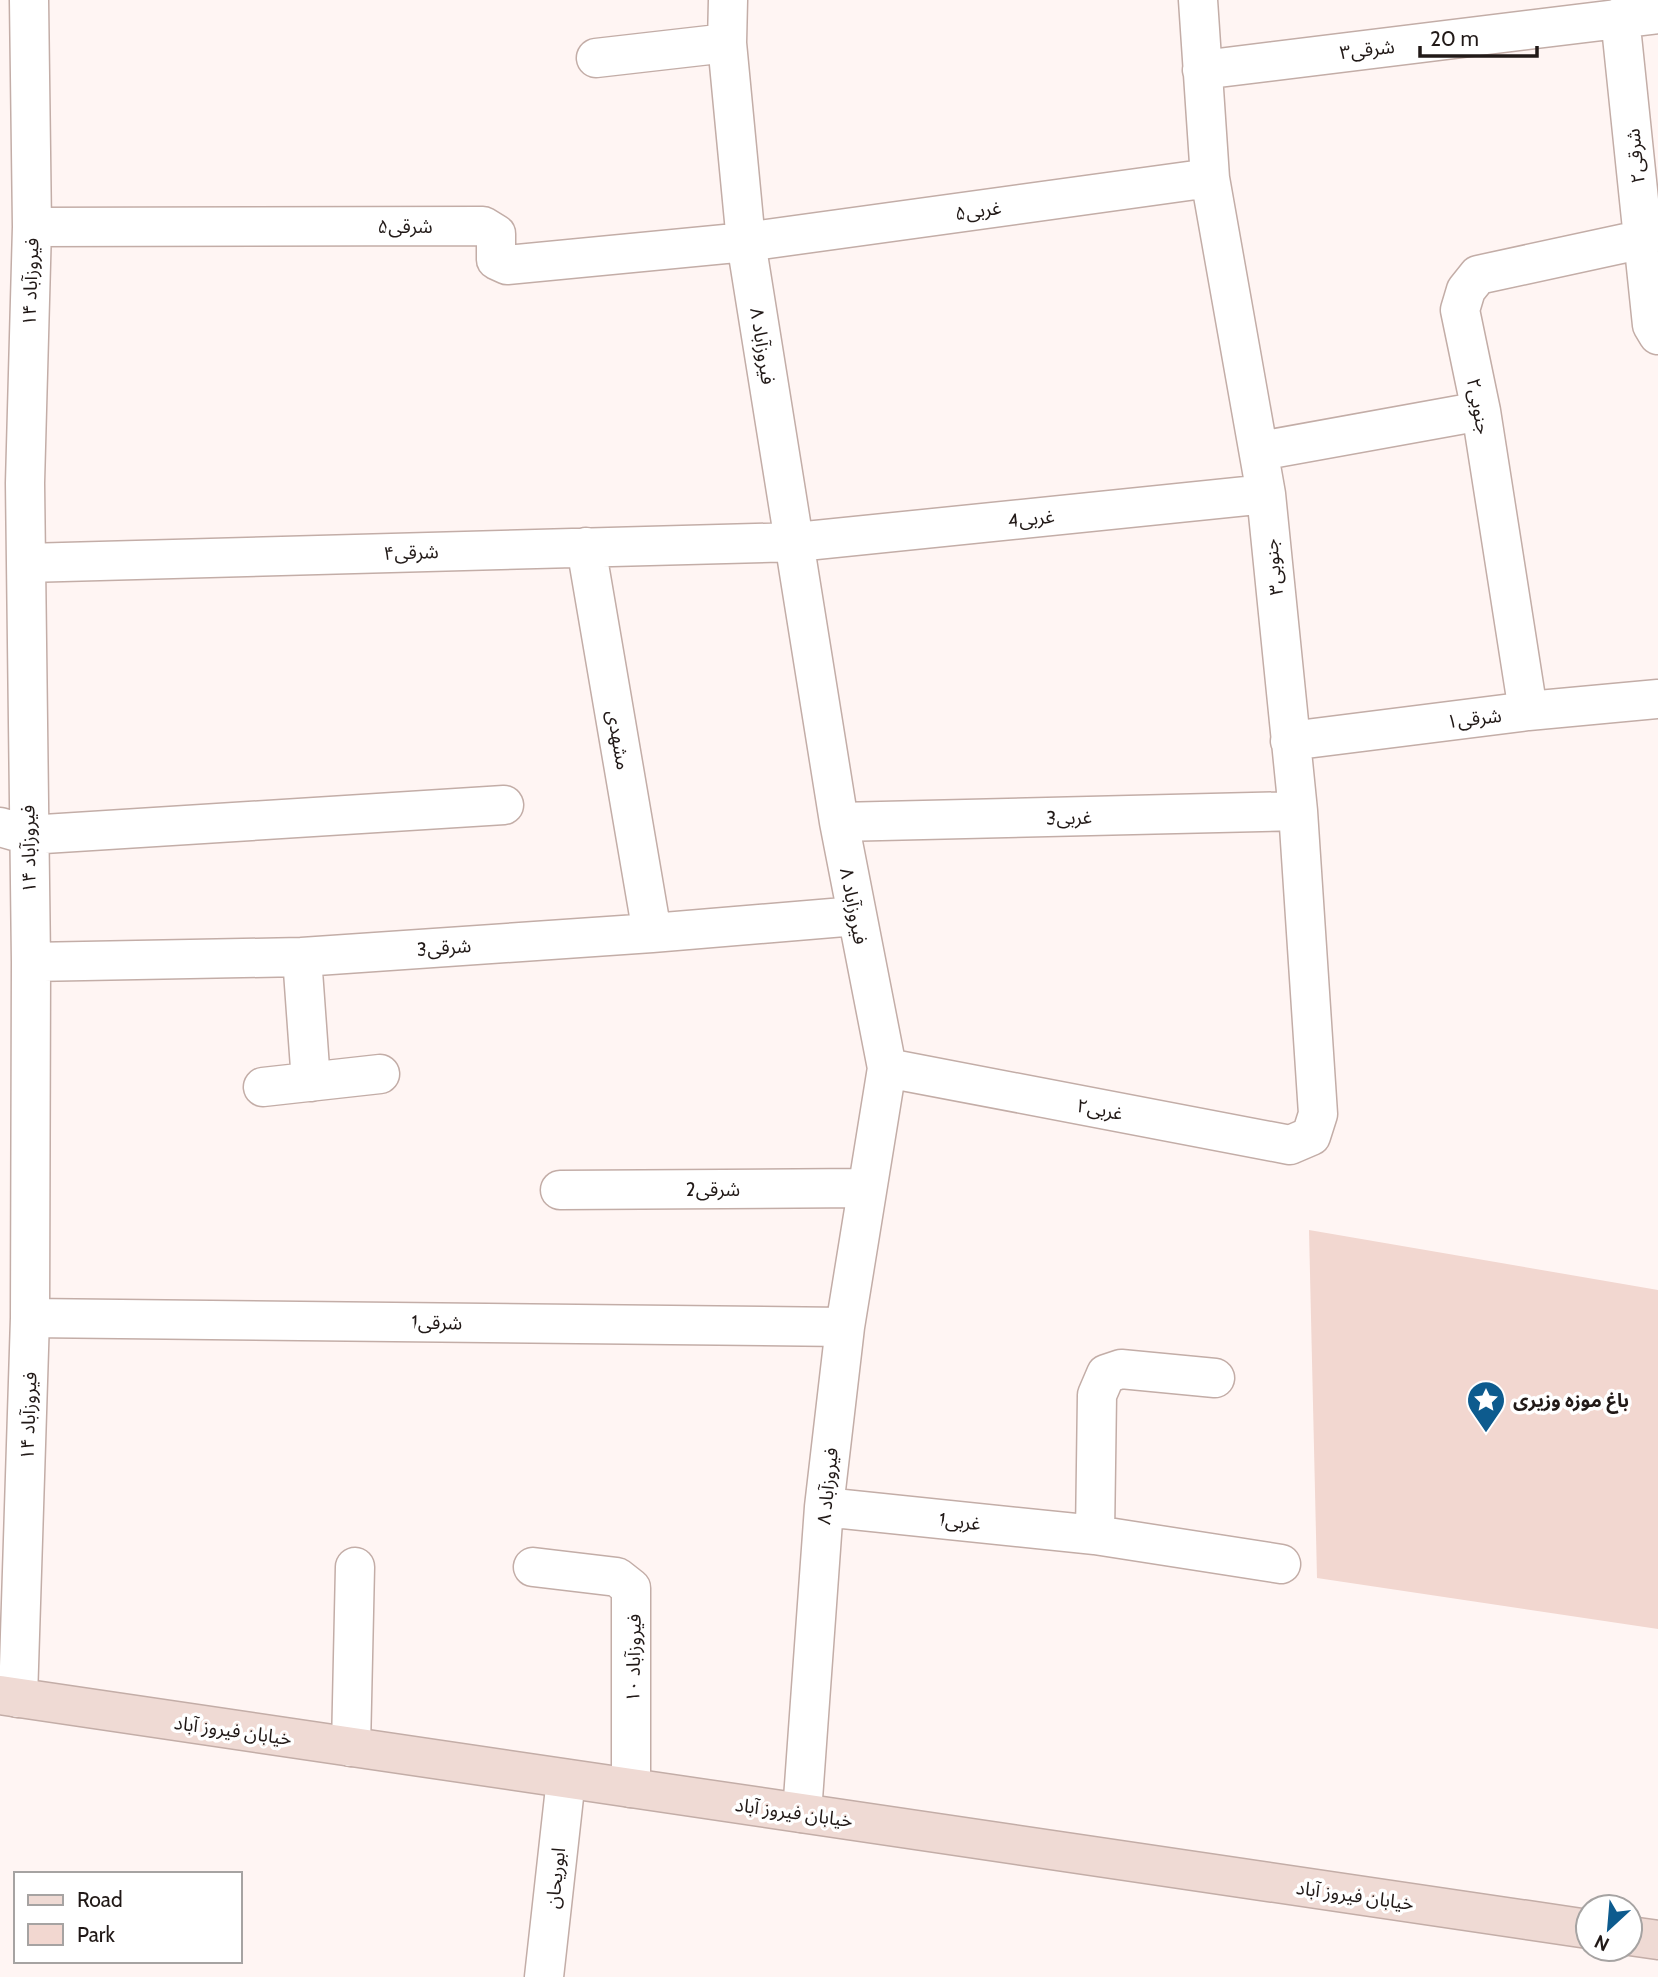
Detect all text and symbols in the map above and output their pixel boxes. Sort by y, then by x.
scale bar [1420,14,1537,58]
text: 20 m [1430,26,1479,51]
street label: شرقی۳ [1338,35,1396,64]
street label: شرقی۲ [1621,127,1650,185]
street label: غربی۵ [953,196,1003,225]
street label: شرقی۵ [377,215,433,238]
street label: فیروزآباد ۱۴ [17,237,44,327]
street label: فیروزآباد ۸ [745,306,780,386]
street label: جنوبی۲ [1462,376,1495,436]
street label: غربی4 [1007,505,1055,532]
street label: جنوبی۳ [1259,538,1288,596]
street label: شرقی۴ [383,540,439,565]
street label: شرقی۱ [1445,704,1503,733]
street label: مشهدی [602,708,635,772]
street label: فیروزآباد ۱۴ [16,805,41,893]
street label: غربی3 [1046,806,1092,829]
street label: فیروزآباد ۸ [835,866,872,946]
street label: شرقی3 [416,934,472,961]
street label: غربی۲ [1075,1094,1125,1125]
street label: شرقی2 [686,1178,740,1201]
street label: شرقی1 [412,1311,462,1334]
street label: فیروزآباد ۱۴ [15,1371,42,1461]
place icon: باغ موزه وزیری [1465,1379,1507,1434]
place label: باغ موزه وزیری [1513,1389,1629,1414]
street label: فیروزآباد ۸ [812,1446,843,1526]
street label: غربی1 [938,1508,982,1535]
street label: فیروزآباد ۱۰ [621,1614,646,1702]
street label: خیابان فیروز آباد [173,1711,293,1750]
street label: خیابان فیروز آباد [734,1793,854,1832]
street label: ابوریحان [541,1846,570,1910]
legend [14,1872,242,1963]
street label: خیابان فیروز آباد [1295,1876,1415,1915]
text: Road [77,1887,123,1912]
north arrow [1574,1893,1644,1963]
text: Park [77,1922,115,1947]
text: N [1591,1930,1613,1956]

